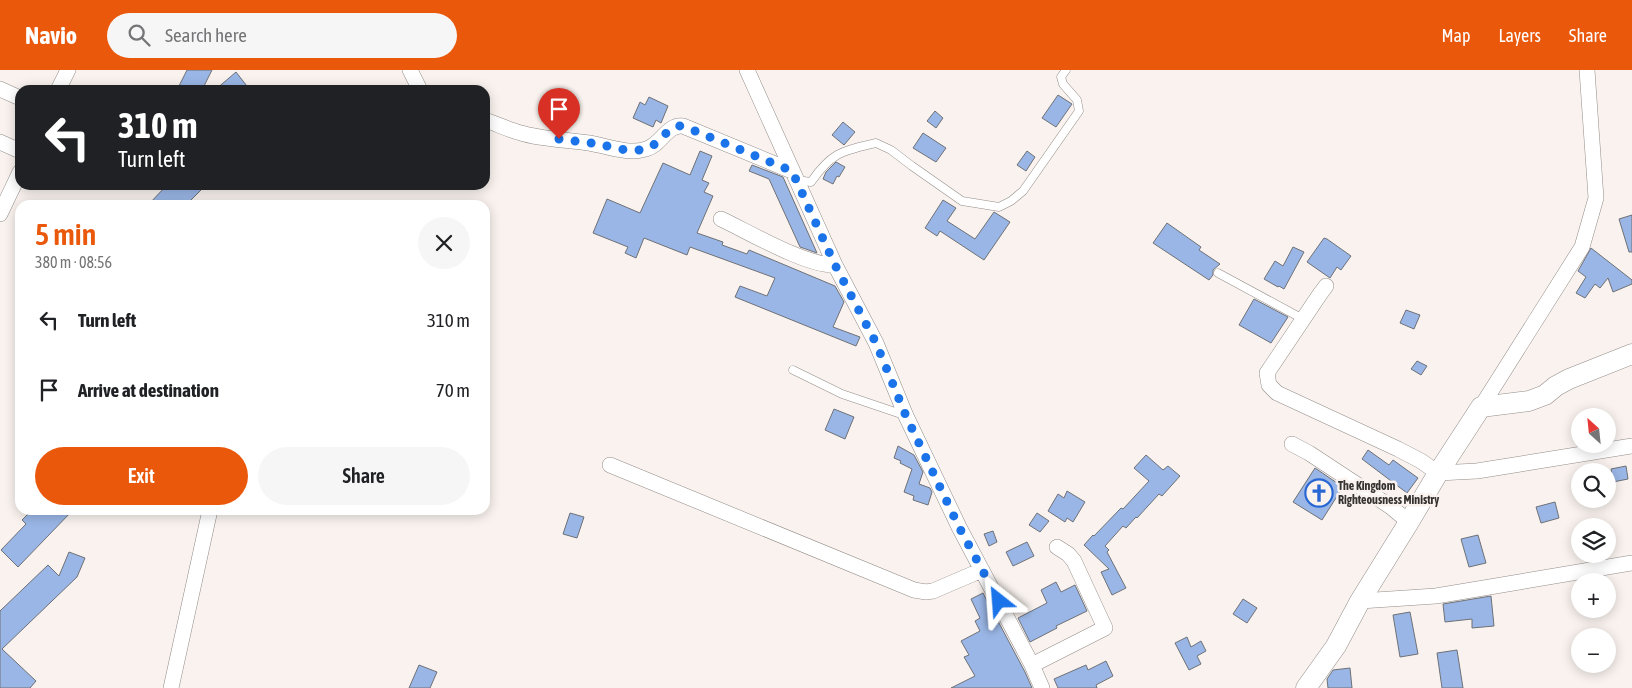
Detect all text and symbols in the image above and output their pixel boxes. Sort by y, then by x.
search box [107,13,457,58]
icon: search [125,21,153,49]
text: Navio [25,22,77,49]
text: Search here [165,24,247,46]
text: Map [1441,25,1470,46]
text: Layers [1498,25,1541,46]
text: Share [1569,25,1607,46]
pin [538,88,580,139]
icon: arrive [545,95,573,123]
icon: left [35,105,100,170]
text: 310 m [118,105,197,145]
text: Turn left [118,146,185,172]
text: 5 min [35,217,96,251]
button: close [418,217,470,269]
text: 380 m · 08:56 [35,253,112,271]
icon: left [35,306,63,334]
text: Turn left [78,309,136,331]
text: 310 m [427,309,470,331]
icon: arrive [35,376,63,404]
text: Arrive at destination [78,379,219,401]
text: 70 m [436,379,470,401]
north arrow [1571,408,1616,452]
map controls [1571,408,1616,673]
button: Exit [35,447,248,505]
button: Share [258,447,470,505]
button: search [1571,463,1616,508]
church icon: The Kingdom Righteousness Ministry [1304,478,1334,508]
place label: The Kingdom Righteousness Ministry [1338,479,1439,507]
button: layers [1571,518,1616,563]
button: + [1571,573,1616,618]
position arrow [972,574,1024,626]
button: − [1571,628,1616,673]

